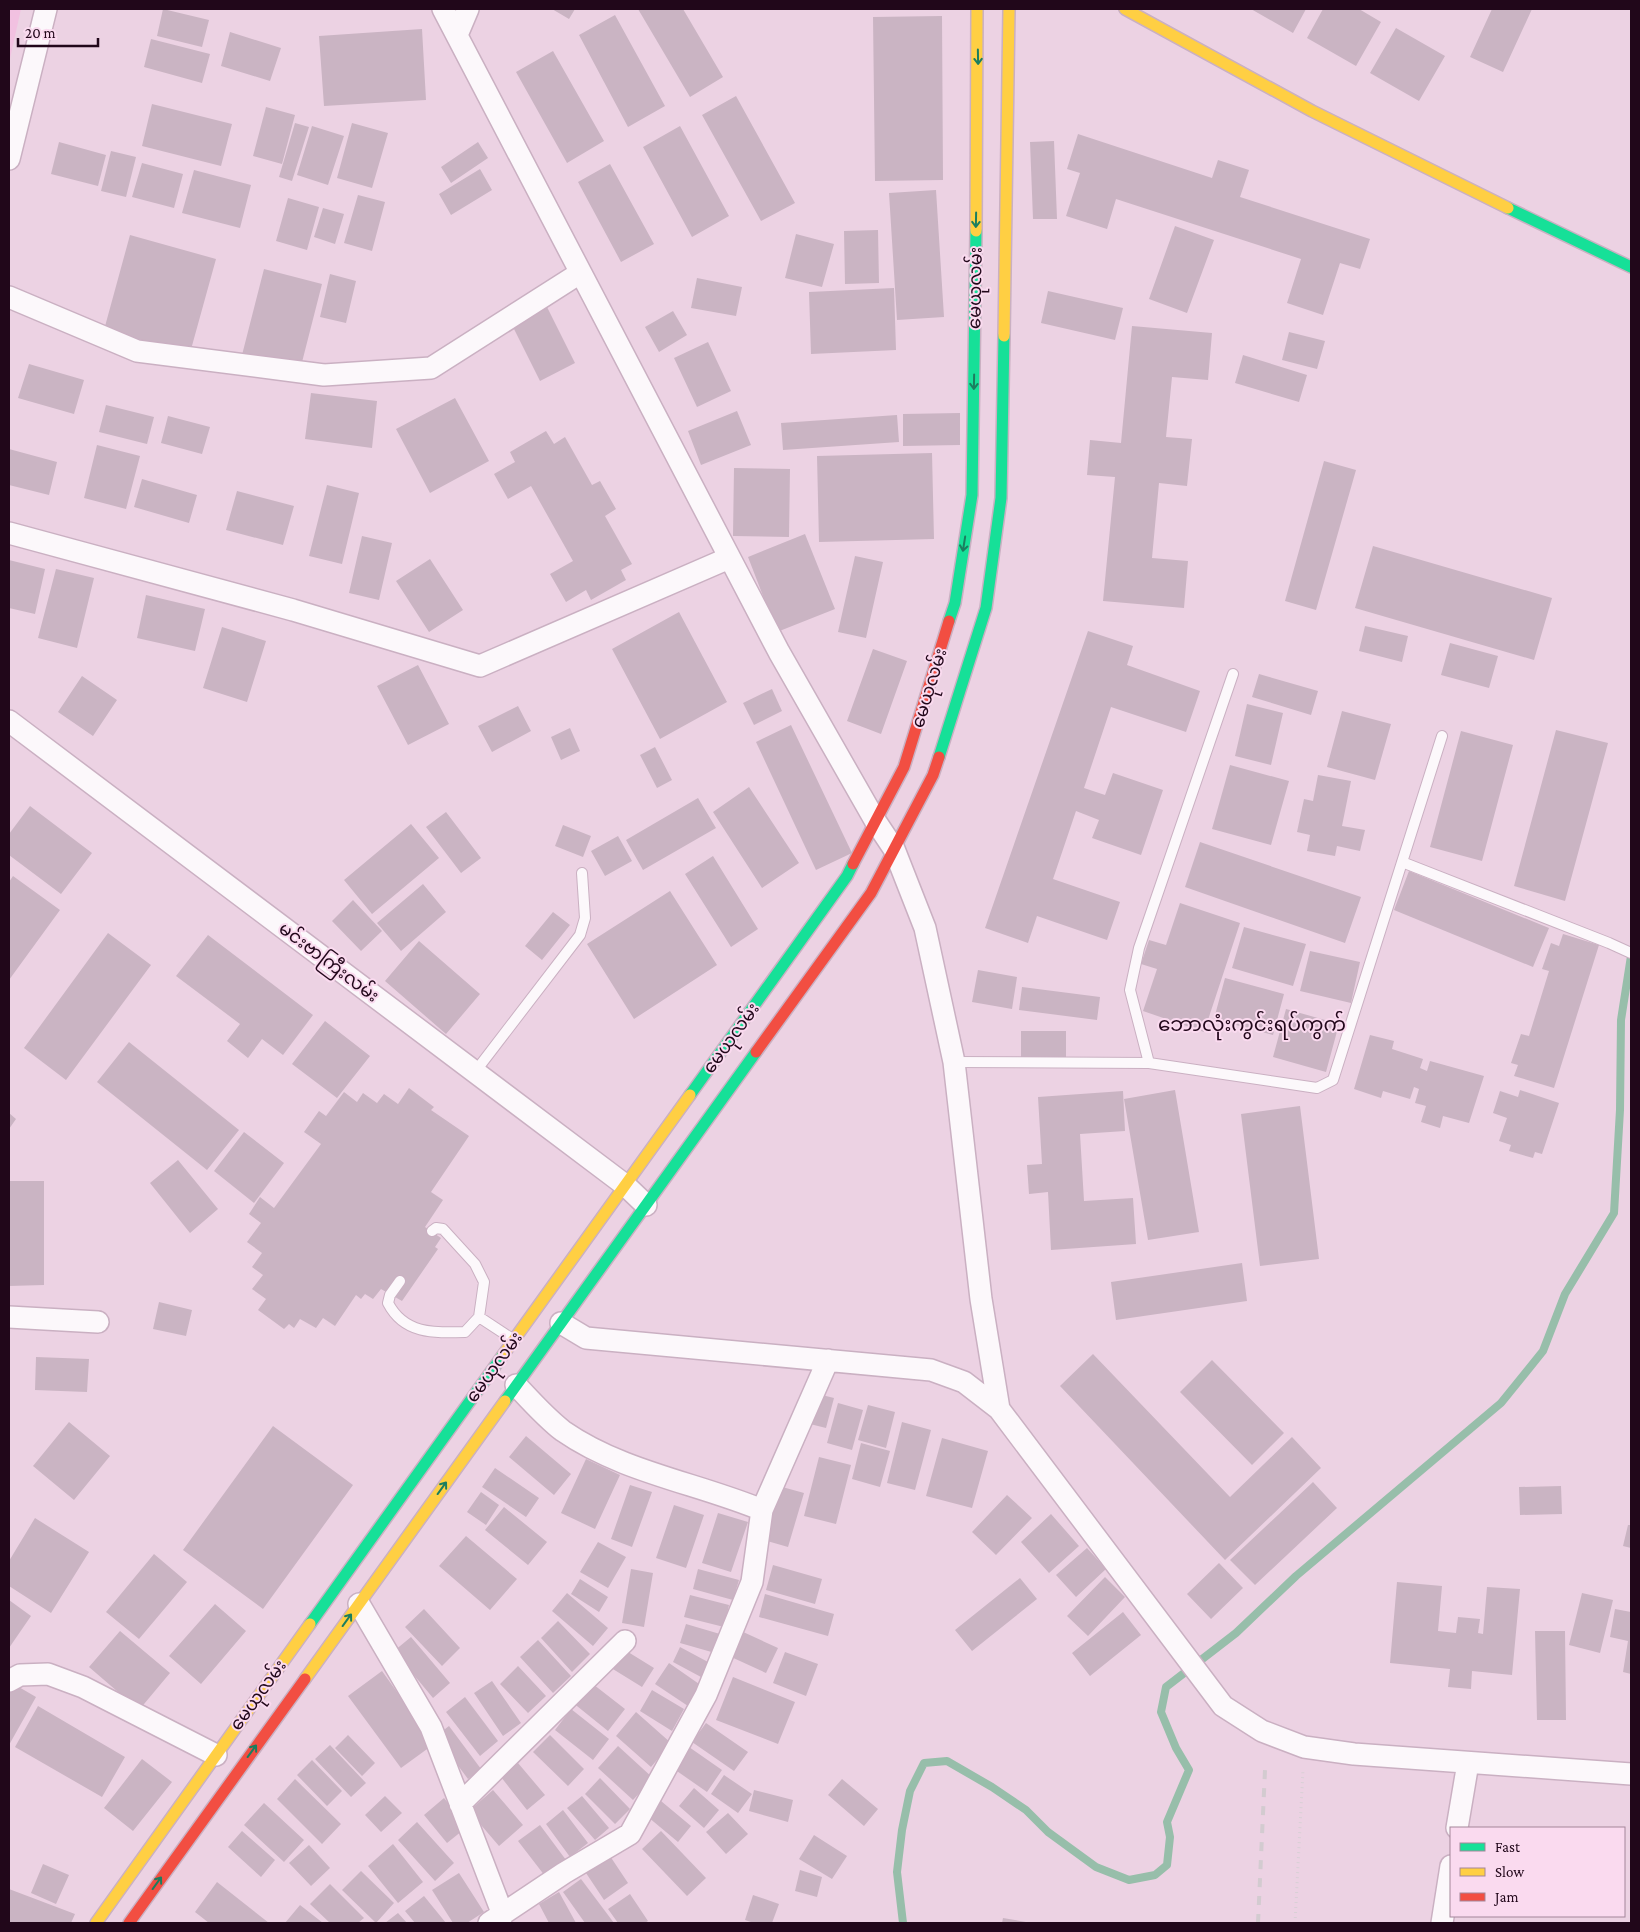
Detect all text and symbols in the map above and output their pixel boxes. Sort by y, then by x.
scale bar [18,15,98,47]
text: 20 m [25,25,56,41]
one-way arrow [973,49,983,65]
one-way arrow [971,212,981,228]
street label: မေယုလမ်း [961,247,991,329]
one-way arrow [969,374,979,390]
one-way arrow [959,536,969,552]
street label: မေယုလမ်း [905,645,955,732]
street label: မင်းဗာကြီးလမ်း [272,915,385,1010]
street label: မေယုလမ်း [696,997,767,1080]
district label: ဘောလုံးကွင်းရပ်ကွက် [1158,1010,1346,1041]
street label: မေယုလမ်း [459,1326,530,1409]
one-way arrow [437,1481,447,1495]
one-way arrow [342,1613,352,1627]
street label: မေယုလမ်း [223,1654,294,1737]
one-way arrow [247,1745,258,1759]
legend [1450,1827,1625,1917]
text: Fast [1495,1839,1521,1855]
text: Slow [1495,1864,1525,1880]
one-way arrow [152,1877,163,1890]
text: Jam [1493,1889,1518,1906]

